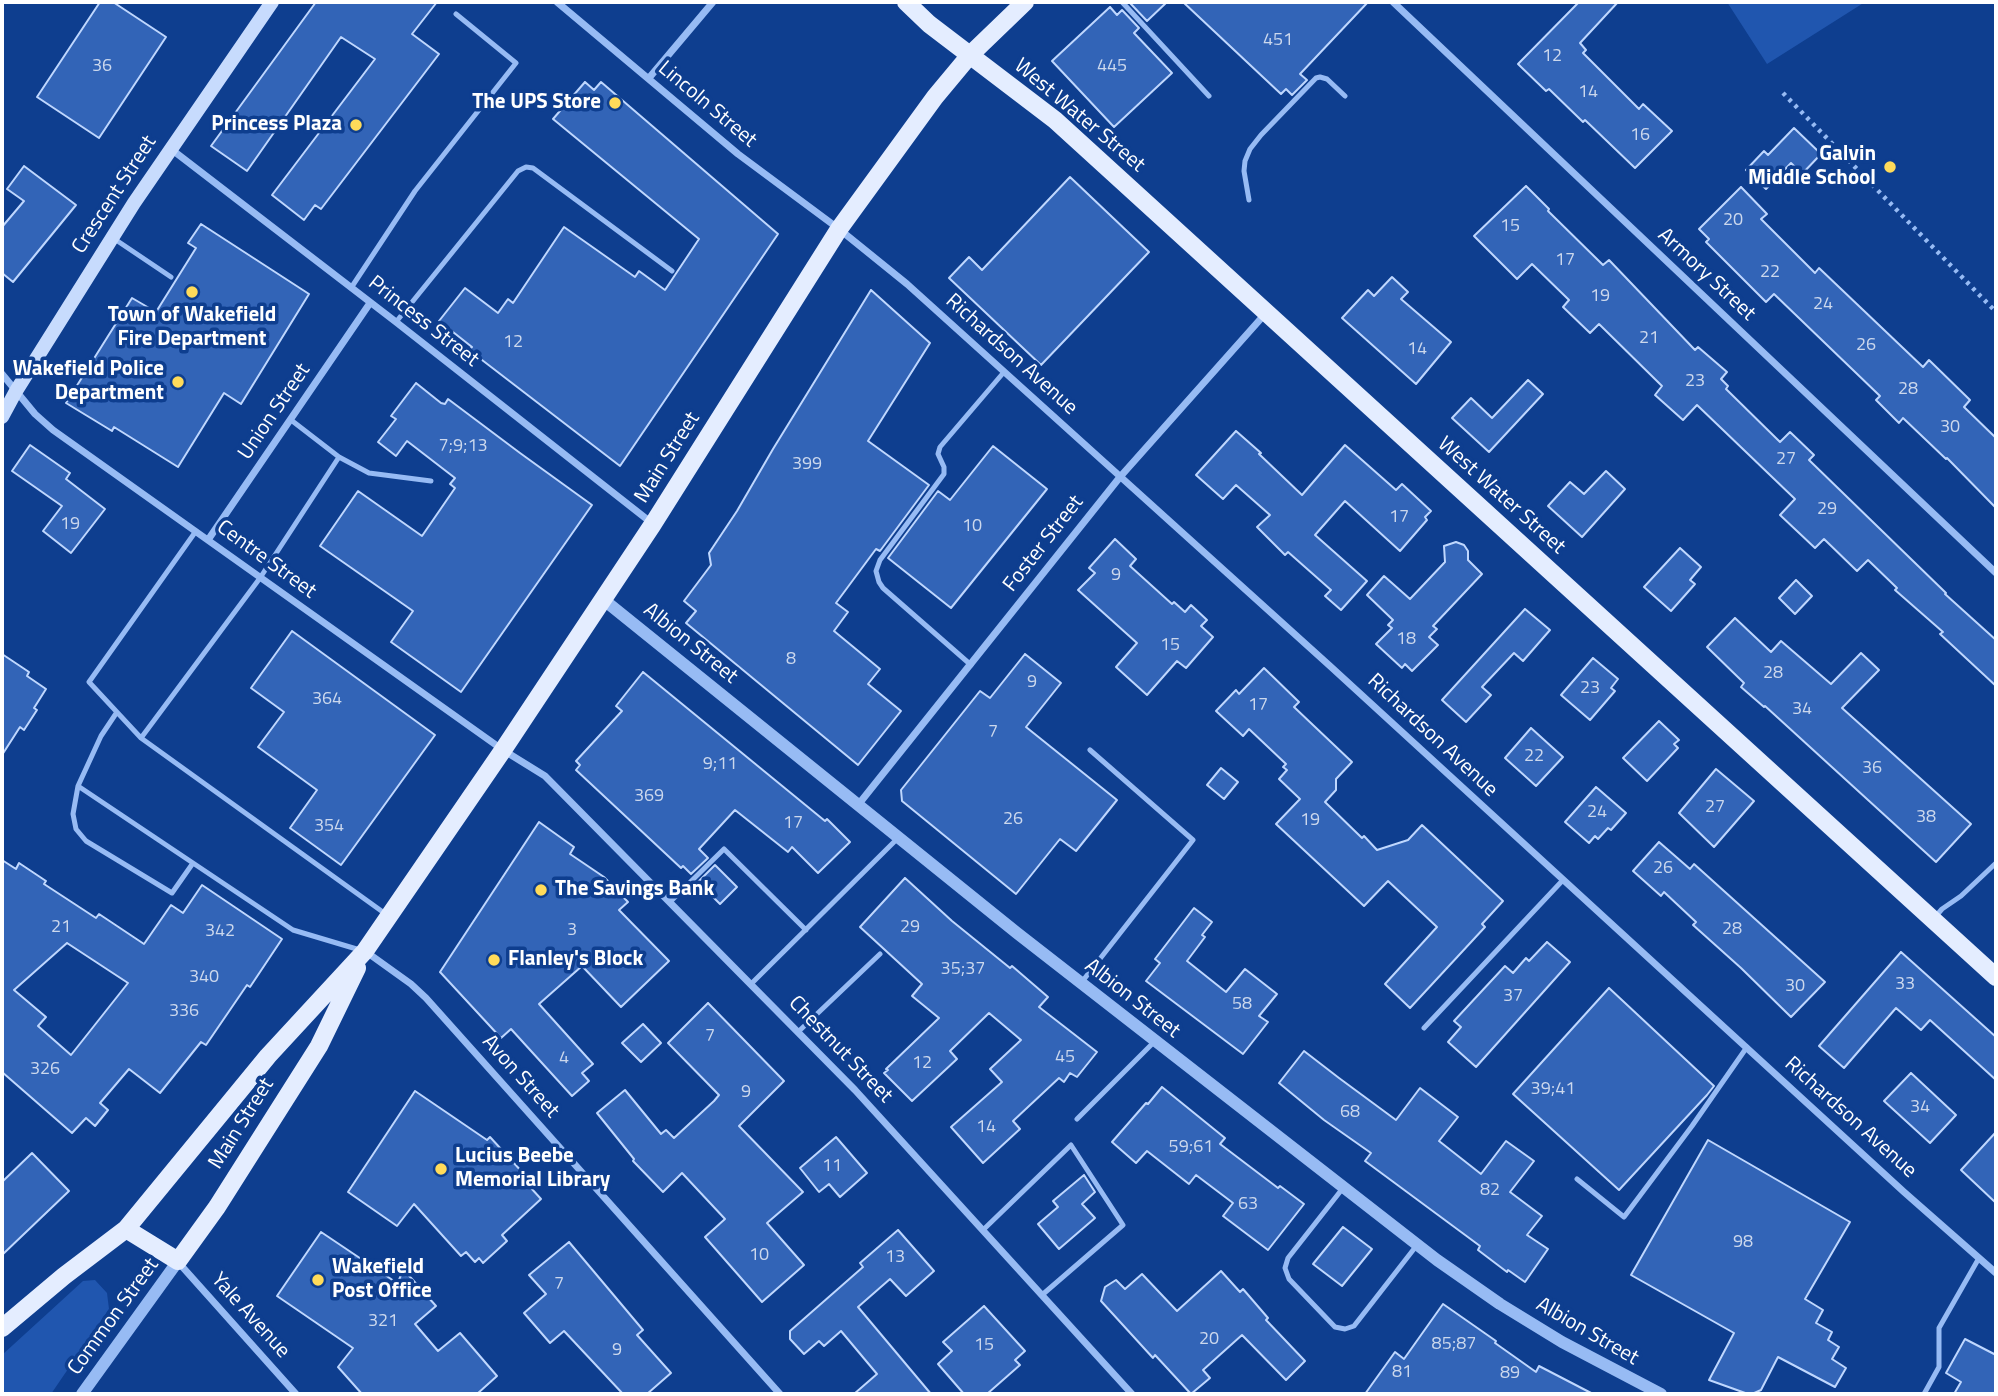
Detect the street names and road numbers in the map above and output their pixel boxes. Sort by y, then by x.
street label: West Water Street [1008,54,1150,178]
street label: Lincoln Street [653,56,761,154]
street label: Crescent Street [67,131,163,259]
street label: Armory Street [1652,223,1760,327]
street label: Princess Street [363,271,483,373]
street label: Richardson Avenue [940,289,1082,421]
street label: Union Street [234,359,316,465]
street label: Main Street [630,408,706,508]
street label: West Water Street [1432,432,1570,560]
street label: Foster Street [999,491,1089,597]
street label: Centre Street [211,515,321,605]
street label: Albion Street [638,598,742,690]
street label: Richardson Avenue [1362,669,1502,803]
street label: Albion Street [1079,954,1185,1044]
street label: Chestnut Street [783,991,897,1109]
street label: Avon Street [476,1030,564,1124]
street label: Richardson Avenue [1779,1052,1921,1184]
street label: Main Street [204,1074,280,1174]
street label: Common Street [63,1254,165,1380]
street label: Yale Avenue [205,1268,295,1364]
street label: Albion Street [1531,1293,1643,1371]

